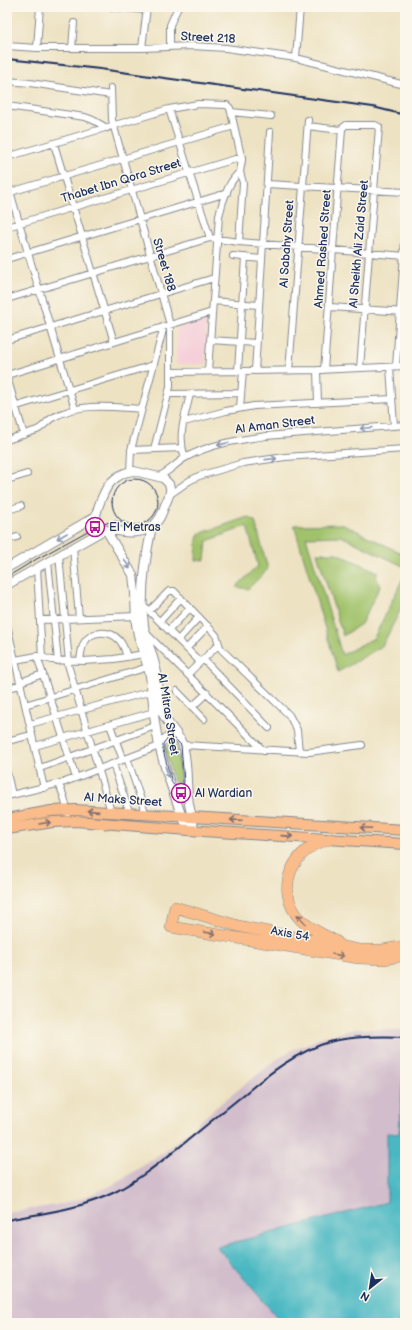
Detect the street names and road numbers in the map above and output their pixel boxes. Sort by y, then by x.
street label: Street 218 [180,29,236,47]
street label: Thabet Ibn Qora Street [59,156,183,206]
street label: Al Sheikh Ali Zaid Street [346,179,372,309]
street label: Ahmed Rashed Street [311,189,335,309]
street label: Al Sabahy Street [276,199,298,288]
street label: Street 188 [149,237,179,293]
street label: Al Aman Street [234,413,316,437]
street label: Al Mitras Street [154,672,182,756]
street label: Al Maks Street [83,790,163,810]
street label: Axis 54 [269,923,311,945]

